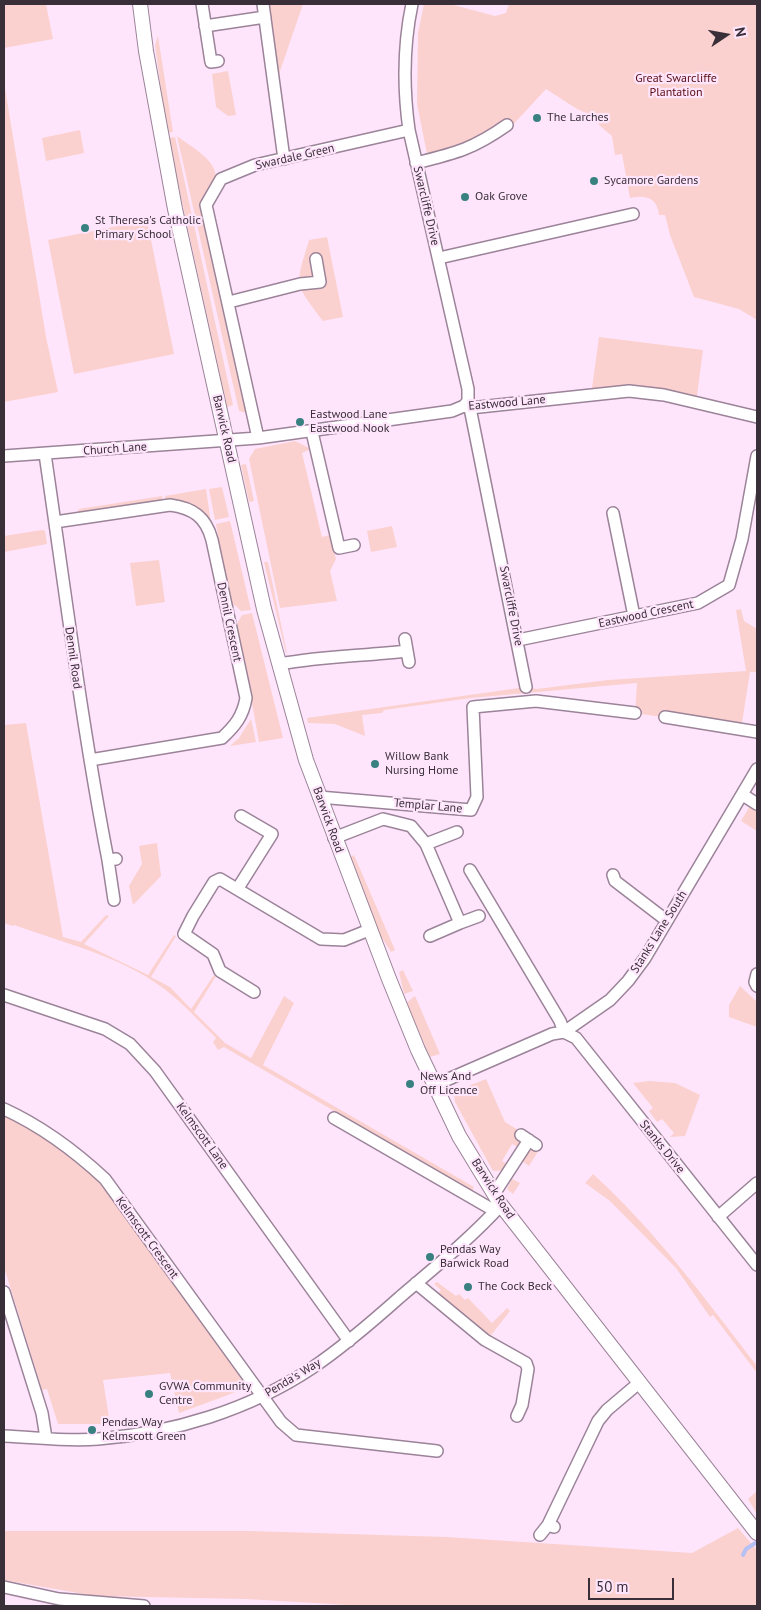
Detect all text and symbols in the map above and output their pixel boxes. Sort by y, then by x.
north arrow [701,10,751,60]
text: N [731,26,750,38]
park label: Great Swarcliffe Plantation [635,72,717,100]
place label: The Larches [547,111,609,125]
marker: The Larches [531,112,543,124]
street label: Swardale Green [254,141,336,173]
street label: Swarcliffe Drive [410,165,442,247]
place label: Sycamore Gardens [604,174,698,188]
marker: Sycamore Gardens [588,175,600,187]
place label: Oak Grove [475,190,528,204]
marker: Oak Grove [459,191,471,203]
place label: St Theresa's Catholic Primary School [95,214,201,242]
marker: St Theresa's Catholic Primary School [79,222,91,234]
street label: Eastwood Lane [468,392,546,414]
street label: Barwick Road [209,394,239,464]
place label: Eastwood Lane Eastwood Nook [310,408,389,436]
marker: Eastwood Lane Eastwood Nook [294,416,306,428]
street label: Church Lane [83,440,147,458]
street label: Swarcliffe Drive [496,565,526,647]
street label: Dennil Crescent [214,581,244,663]
street label: Eastwood Crescent [597,597,695,631]
street label: Dennil Road [62,626,84,690]
place label: Willow Bank Nursing Home [385,750,458,778]
marker: Willow Bank Nursing Home [369,758,381,770]
street label: Barwick Road [309,785,347,855]
street label: Templar Lane [393,796,463,816]
street label: Stanks Lane South [628,888,690,976]
place label: News And Off Licence [420,1070,478,1098]
marker: News And Off Licence [404,1078,416,1090]
street label: Kelmscott Lane [173,1100,231,1172]
street label: Stanks Drive [636,1118,688,1176]
street label: Barwick Road [468,1156,518,1222]
street label: Kelmscott Crescent [112,1194,182,1282]
place label: Pendas Way Barwick Road [440,1243,509,1271]
marker: Pendas Way Barwick Road [424,1251,436,1263]
place label: The Cock Beck [478,1280,552,1294]
marker: The Cock Beck [462,1281,474,1293]
street label: Penda's Way [263,1356,323,1400]
place label: GVWA Community Centre [159,1380,251,1408]
marker: GVWA Community Centre [143,1388,155,1400]
place label: Pendas Way Kelmscott Green [102,1416,186,1444]
marker: Pendas Way Kelmscott Green [86,1424,98,1436]
scale bar [591,1568,677,1600]
text: 50 m [596,1577,629,1596]

